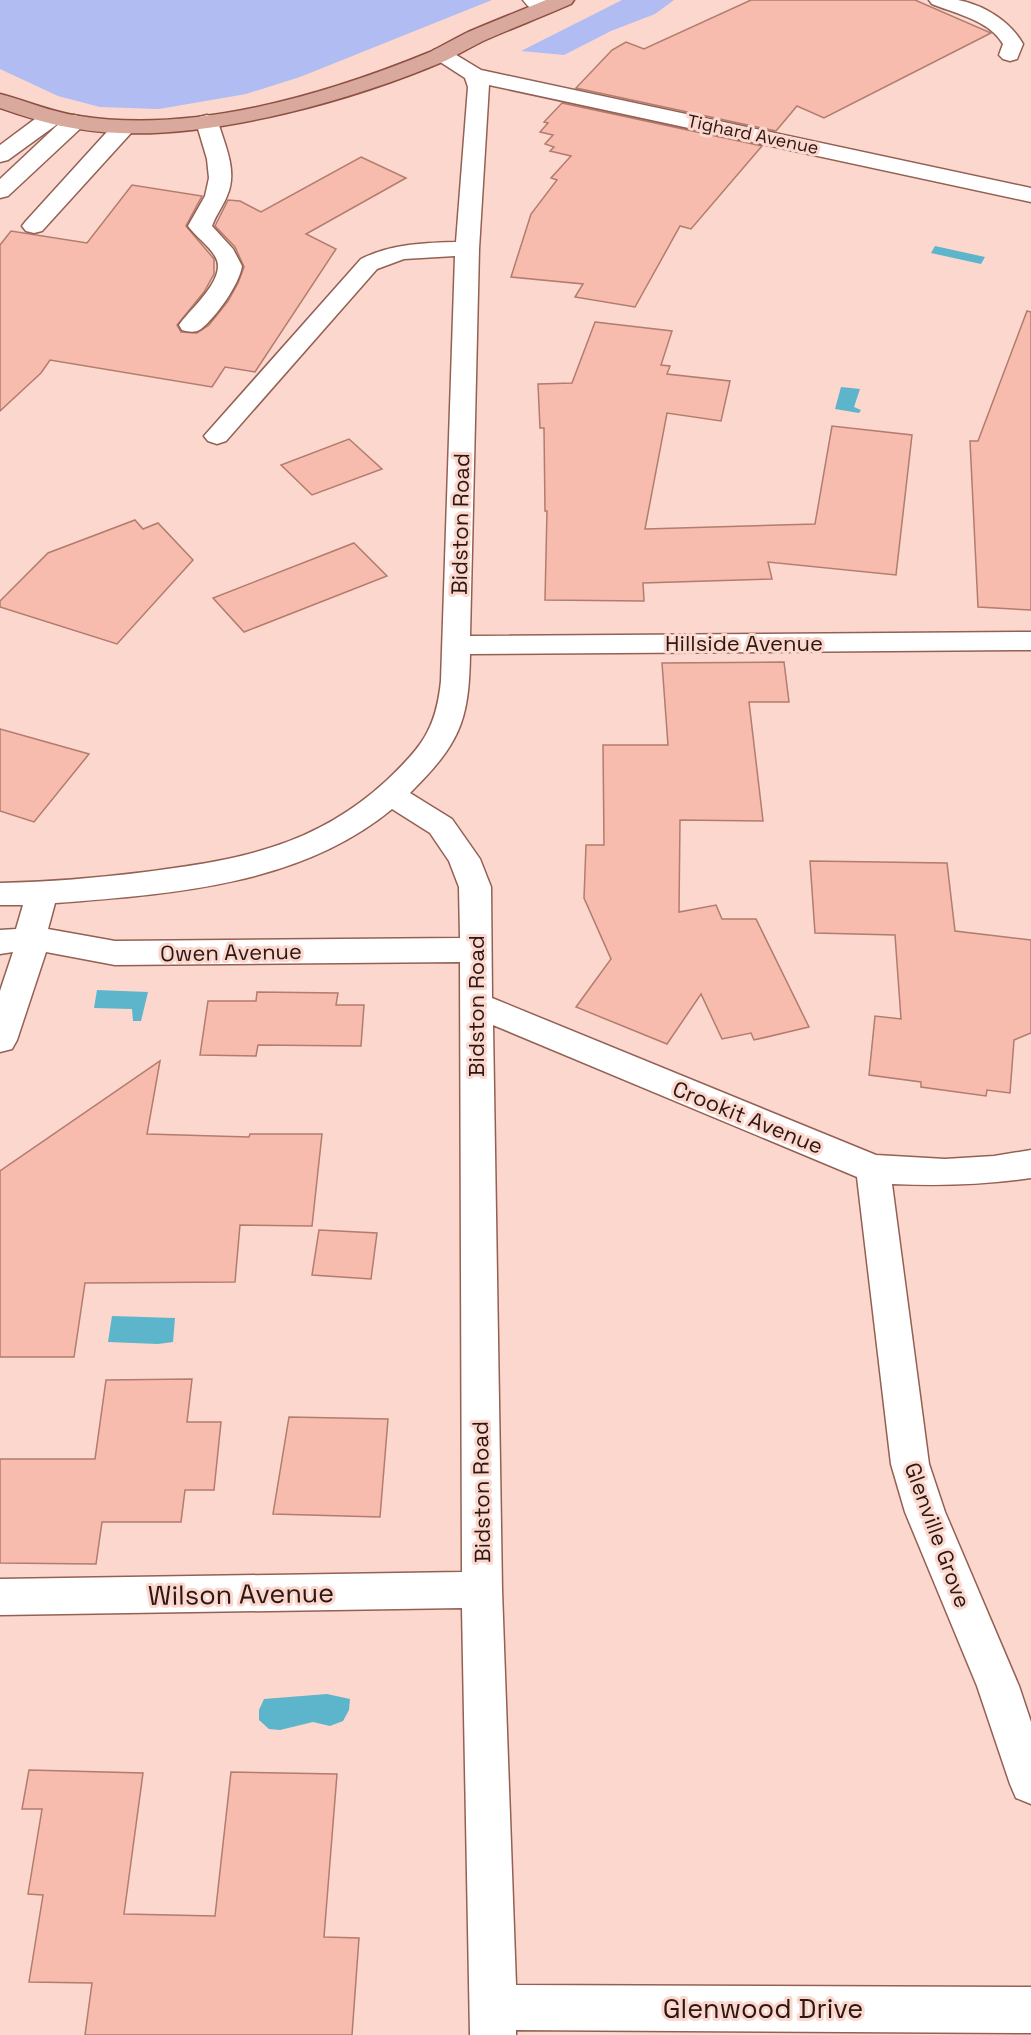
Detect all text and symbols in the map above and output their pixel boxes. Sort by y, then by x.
street label: Tighard Avenue [685,109,821,159]
street label: Bidston Road [445,453,475,595]
street label: Hillside Avenue [665,629,823,657]
street label: Bidston Road [462,935,490,1077]
street label: Owen Avenue [160,937,302,967]
street label: Crookit Avenue [669,1074,827,1160]
street label: Bidston Road [466,1421,496,1563]
street label: Glenville Grove [899,1458,977,1612]
street label: Wilson Avenue [148,1575,334,1613]
street label: Glenwood Drive [663,1991,863,2026]

